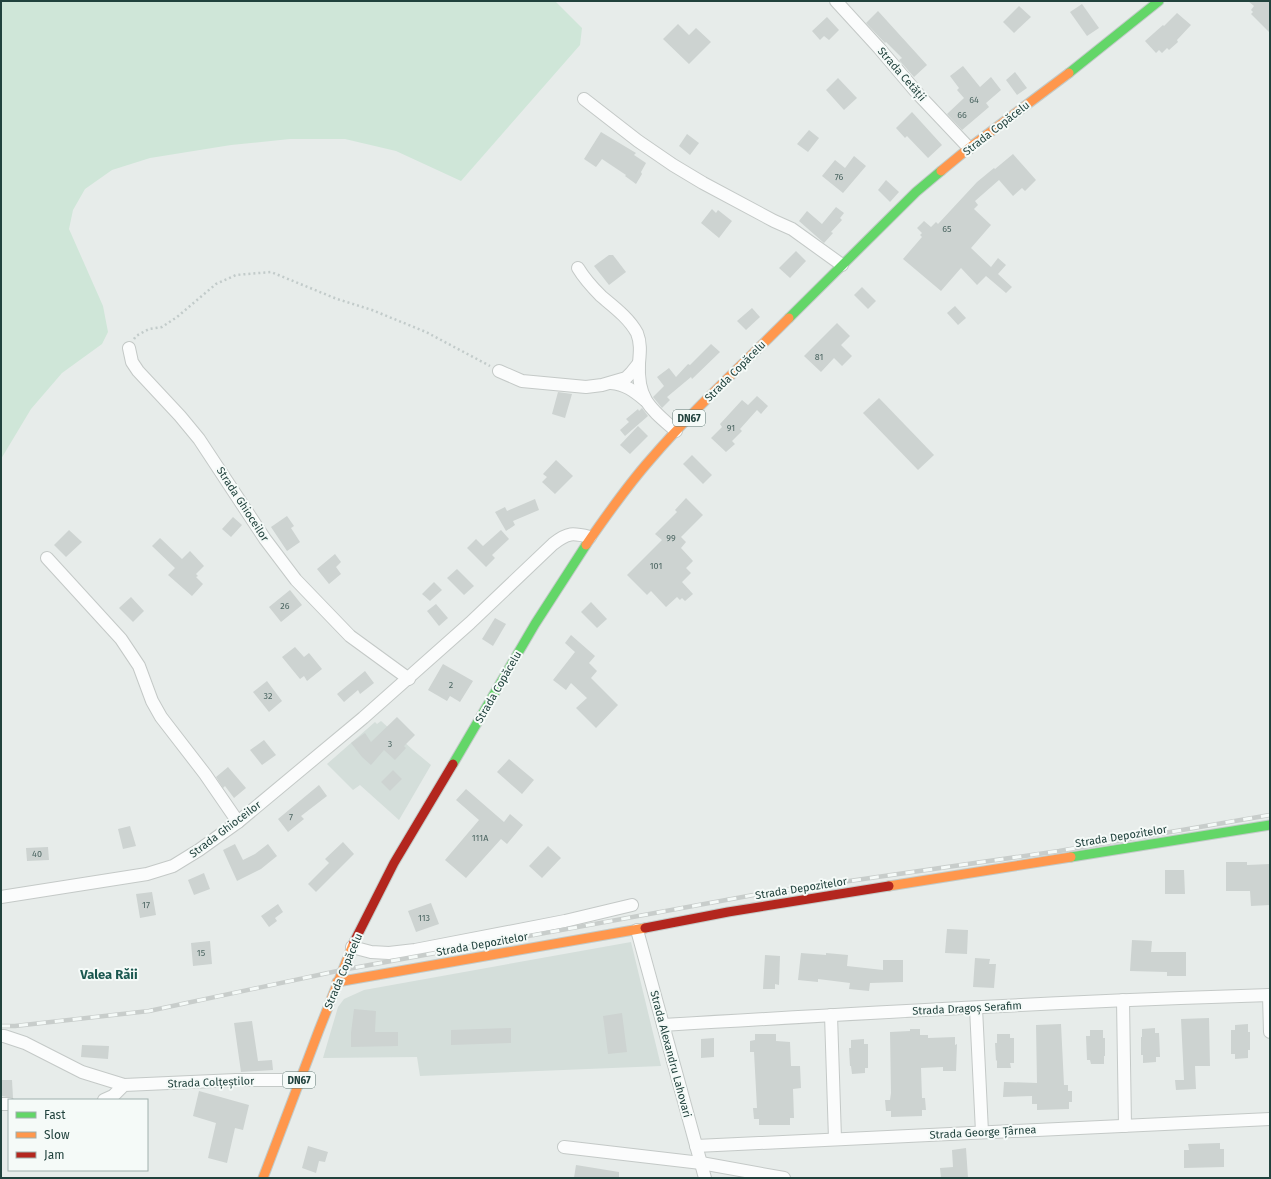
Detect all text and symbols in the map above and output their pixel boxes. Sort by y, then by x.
street label: Strada Cetății [875,45,929,104]
house number: 64 [969,95,979,105]
street label: Strada Copăcelu [961,98,1032,158]
house number: 66 [957,110,967,120]
house number: 76 [835,172,843,182]
house number: 65 [942,224,952,234]
street label: Strada Copăcelu [702,338,768,404]
house number: 81 [815,352,823,362]
road number: DN67 [673,410,705,426]
house number: 91 [727,423,735,433]
street label: Strada Ghioceilor [214,465,272,545]
house number: 99 [666,533,676,543]
house number: 101 [650,561,662,571]
house number: 26 [280,601,290,611]
street label: Strada Copăcelu [473,649,524,725]
house number: 2 [449,680,453,690]
house number: 32 [264,691,272,701]
house number: 3 [388,739,392,749]
street label: Strada Ghioceilor [187,798,264,861]
house number: 7 [289,812,293,822]
street label: Strada Depozitelor [1074,823,1169,850]
house number: 111A [472,833,489,843]
house number: 40 [32,849,42,859]
street label: Strada Depozitelor [754,875,849,902]
house number: 17 [142,900,150,910]
house number: 113 [418,913,430,923]
street label: Strada Depozitelor [435,930,530,959]
street label: Strada Copăcelu [322,932,365,1011]
house number: 15 [197,948,206,958]
district label: Valea Răii [79,967,138,982]
street label: Strada Alexandru Lahovari [647,989,694,1119]
street label: Strada Dragoș Serafim [912,999,1022,1018]
road number: DN67 [283,1072,315,1088]
street label: Strada Colțeștilor [167,1074,255,1091]
legend [8,1099,148,1171]
text: Fast [44,1108,66,1122]
street label: Strada George Țârnea [929,1123,1037,1143]
text: Slow [44,1128,70,1142]
text: Jam [44,1148,64,1162]

